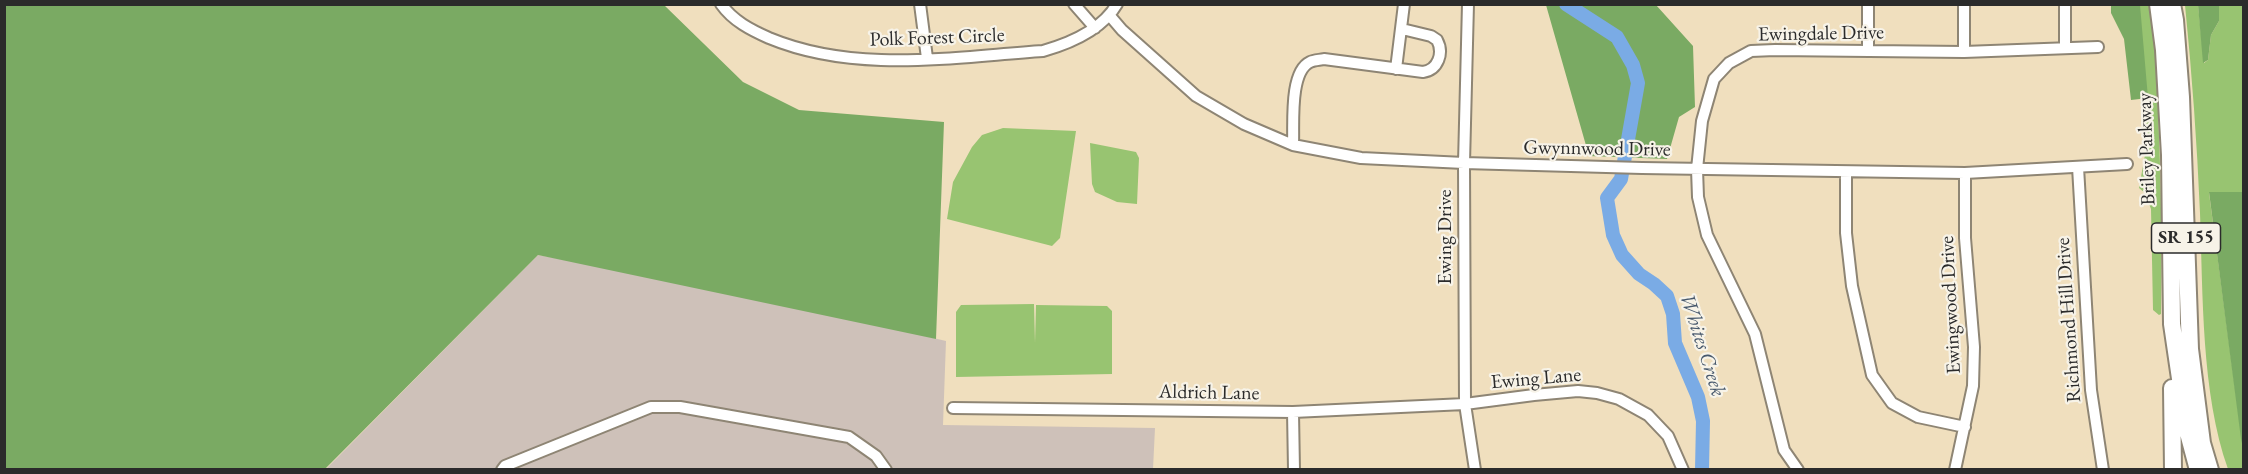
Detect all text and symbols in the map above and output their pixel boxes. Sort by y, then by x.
street label: Ewingdale Drive [1758,21,1884,47]
street label: Polk Forest Circle [869,24,1005,52]
street label: Briley Parkway [2133,92,2161,206]
street label: Gwynnwood Drive [1523,136,1671,162]
street label: Ewing Drive [1434,189,1458,285]
road number: SR 155 [2152,223,2220,253]
street label: Ewingwood Drive [1935,235,1967,375]
street label: Richmond Hill Drive [2051,237,2087,403]
water label: Whites Creek [1674,290,1730,400]
street label: Ewing Lane [1490,363,1582,395]
street label: Aldrich Lane [1158,380,1260,406]

